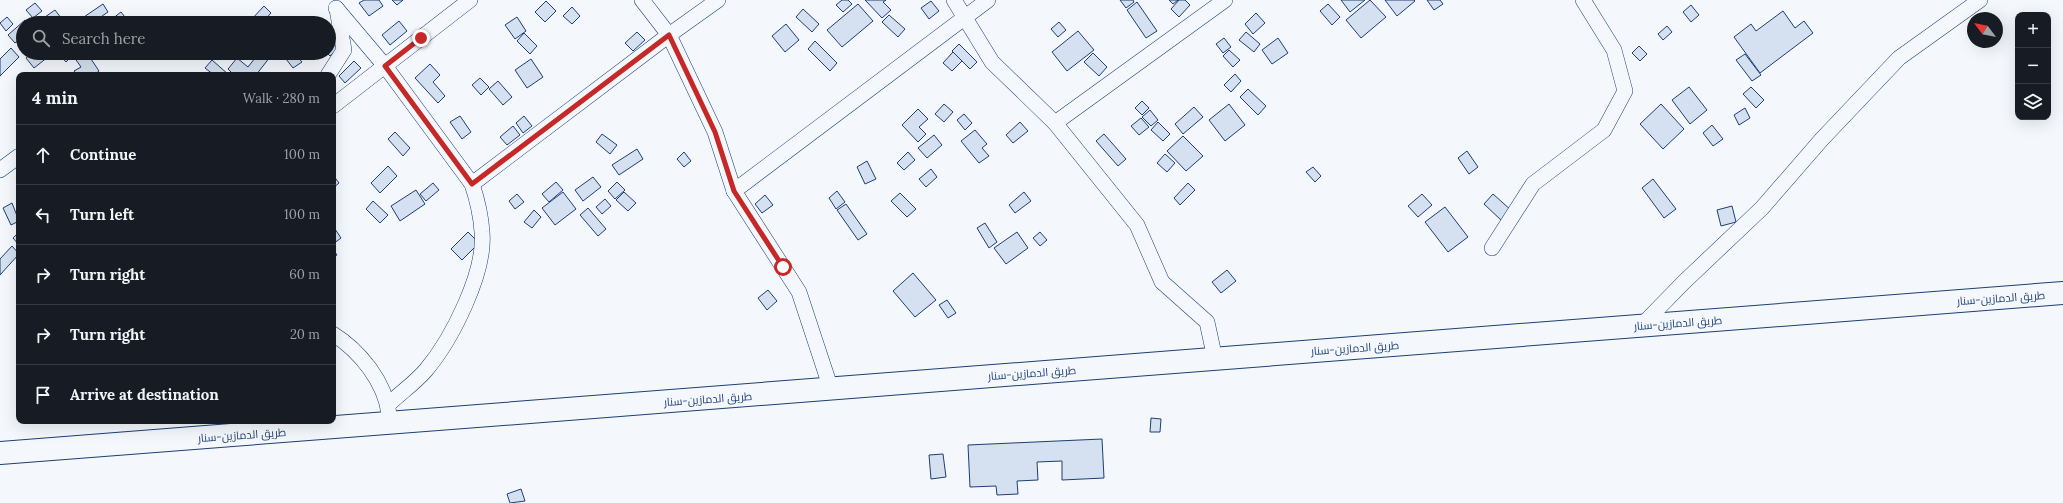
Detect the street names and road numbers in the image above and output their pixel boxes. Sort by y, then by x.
street label: طريق الدمازين-سنار [1955,288,2046,308]
street label: طريق الدمازين-سنار [1632,313,1723,333]
street label: طريق الدمازين-سنار [1309,338,1400,358]
street label: طريق الدمازين-سنار [986,363,1077,383]
street label: طريق الدمازين-سنار [662,389,753,409]
street label: طريق الدمازين-سنار [196,425,287,445]

